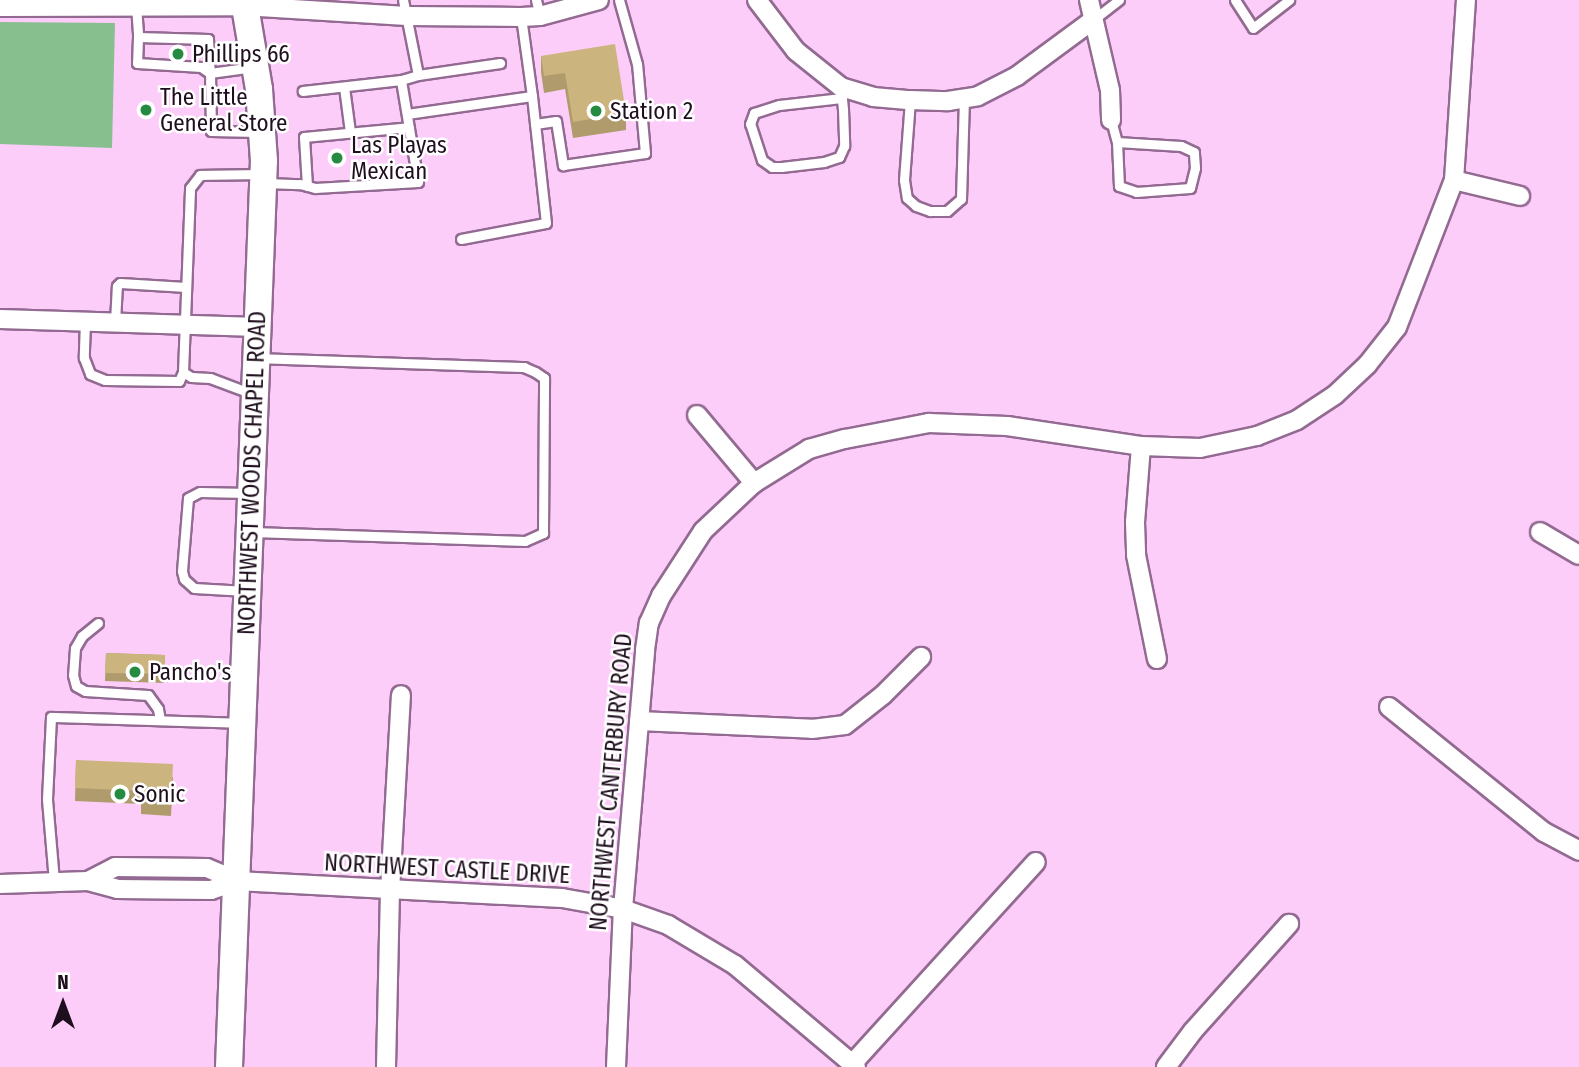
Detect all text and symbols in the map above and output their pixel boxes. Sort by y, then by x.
place label: Phillips 66 [192,40,290,68]
marker: Phillips 66 [170,46,186,62]
place label: The Little General Store [160,83,287,137]
place label: Station 2 [610,97,693,125]
marker: The Little General Store [138,102,154,118]
marker: Station 2 [588,103,604,119]
place label: Las Playas Mexican [351,131,447,185]
marker: Las Playas Mexican [329,150,345,166]
street label: NORTHWEST WOODS CHAPEL ROAD [233,311,271,635]
street label: NORTHWEST CANTERBURY ROAD [584,632,638,932]
place label: Pancho's [149,658,231,686]
marker: Pancho's [127,664,143,680]
place label: Sonic [134,780,185,808]
marker: Sonic [112,786,128,802]
street label: NORTHWEST CASTLE DRIVE [323,849,571,889]
north arrow [28,969,98,1039]
text: N [57,971,69,994]

